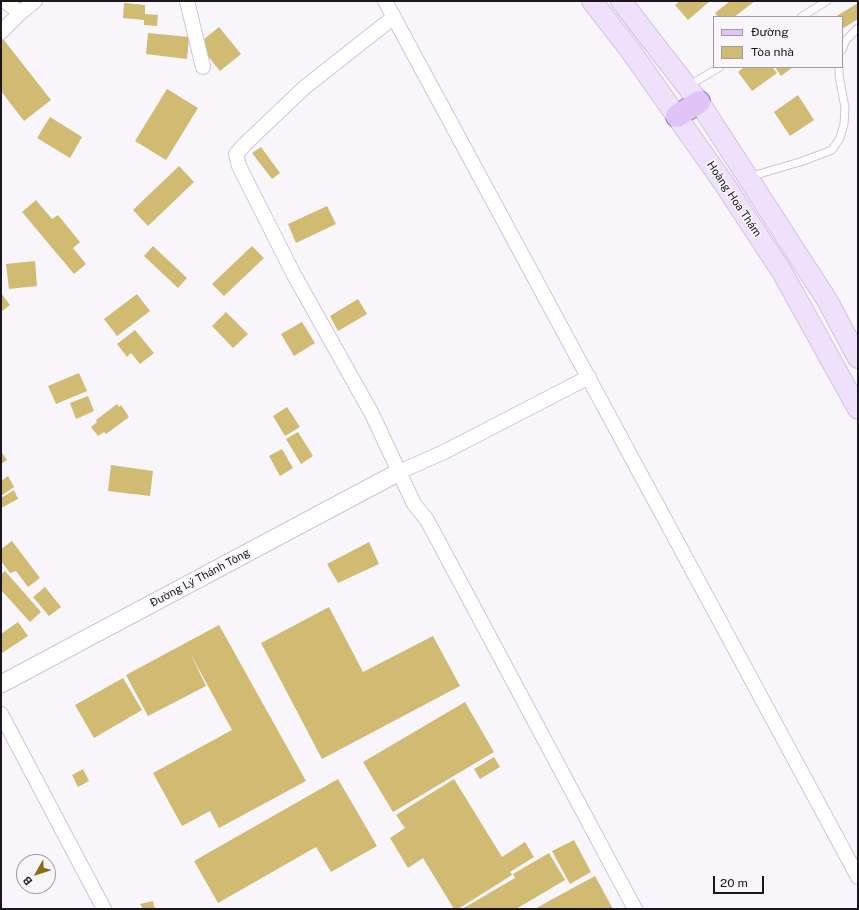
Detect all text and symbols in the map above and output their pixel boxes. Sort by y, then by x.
legend [713,16,843,68]
text: Đường [751,25,789,39]
text: Tòa nhà [751,45,794,59]
street label: Hoàng Hoa Thám [704,159,764,239]
street label: Đường Lý Thánh Tông [148,546,252,610]
north arrow [16,854,56,894]
scale bar [715,868,766,894]
text: B [20,874,34,888]
text: 20 m [720,876,748,890]

